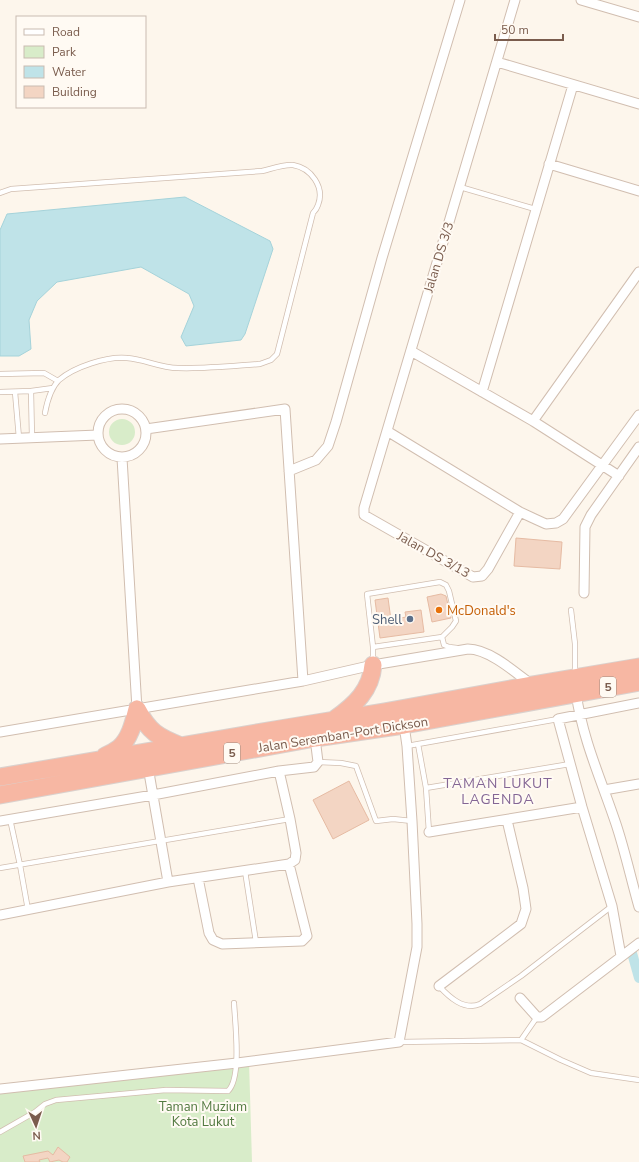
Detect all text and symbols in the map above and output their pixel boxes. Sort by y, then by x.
legend [16,16,146,108]
scale bar [495,16,563,42]
text: 50 m [501,22,529,38]
text: Road [52,24,80,40]
text: Park [52,44,77,60]
text: Water [52,64,86,80]
text: Building [52,84,97,100]
street label: Jalan DS 3/3 [419,220,458,296]
street label: Jalan DS 3/13 [393,527,473,582]
place label: McDonald's [447,602,516,620]
marker: McDonald's [434,605,444,615]
place label: Shell [372,611,402,629]
marker: Shell [405,614,415,624]
road number: 5 [600,677,616,697]
street label: Jalan Seremban-Port Dickson [256,713,429,757]
road number: 5 [224,743,240,763]
district label: TAMAN LUKUT LAGENDA [443,774,553,809]
park label: Taman Muzium Kota Lukut [159,1098,247,1131]
north arrow [16,1106,56,1146]
text: N [32,1128,41,1143]

